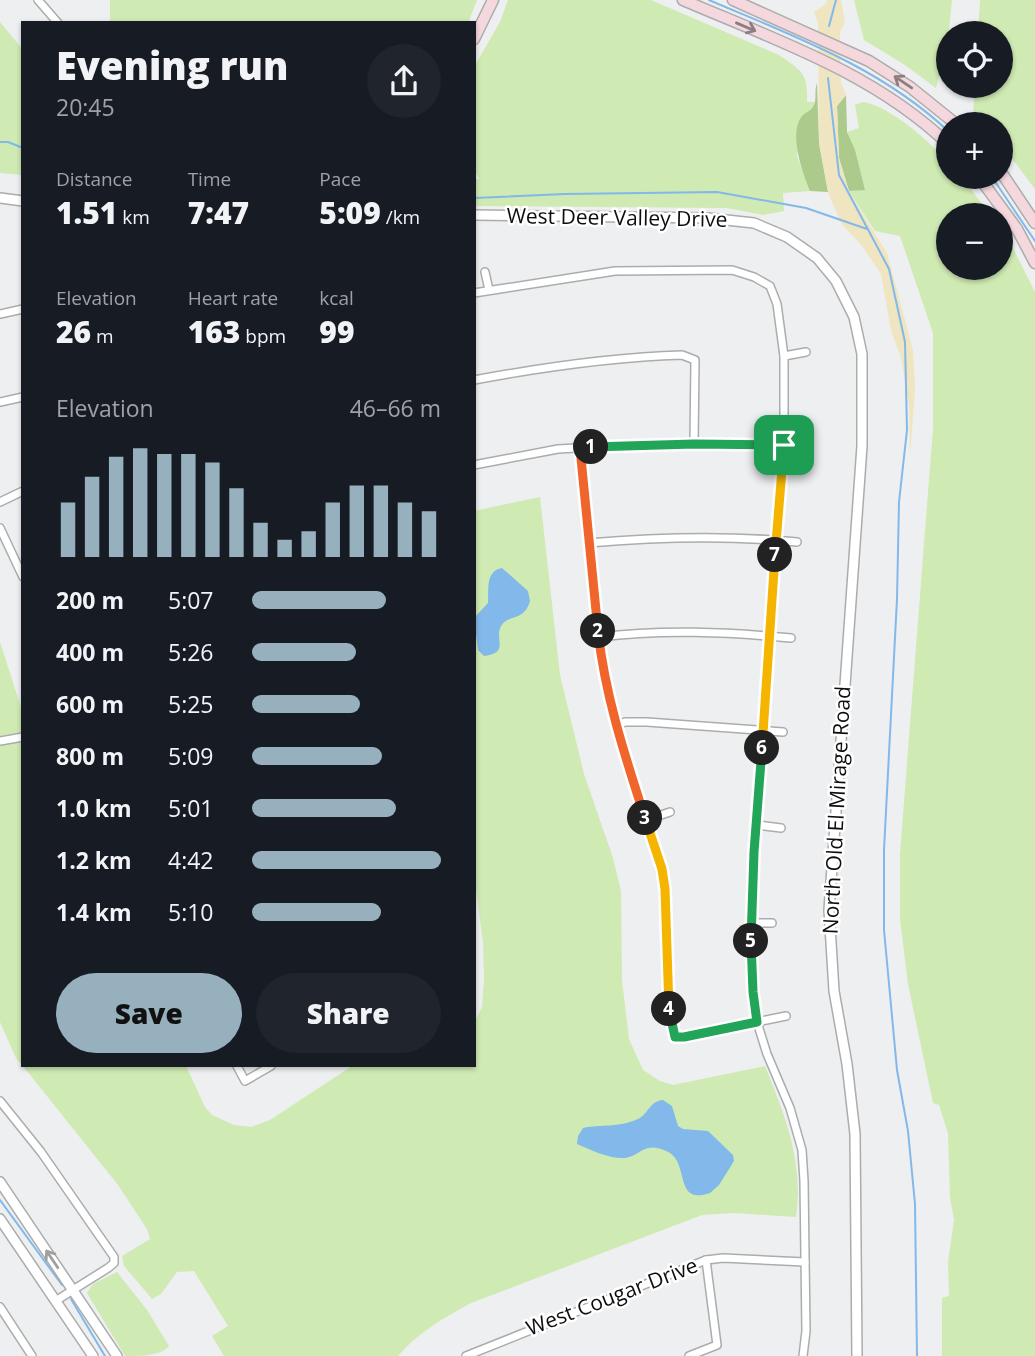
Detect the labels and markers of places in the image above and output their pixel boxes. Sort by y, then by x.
pin [754,415,814,475]
pin: 1 [574,430,608,464]
pin: 7 [758,538,792,572]
pin: 2 [580,614,616,648]
pin: 6 [744,730,780,766]
pin: 3 [628,800,662,836]
pin: 5 [734,923,768,958]
pin: 4 [652,992,686,1026]

